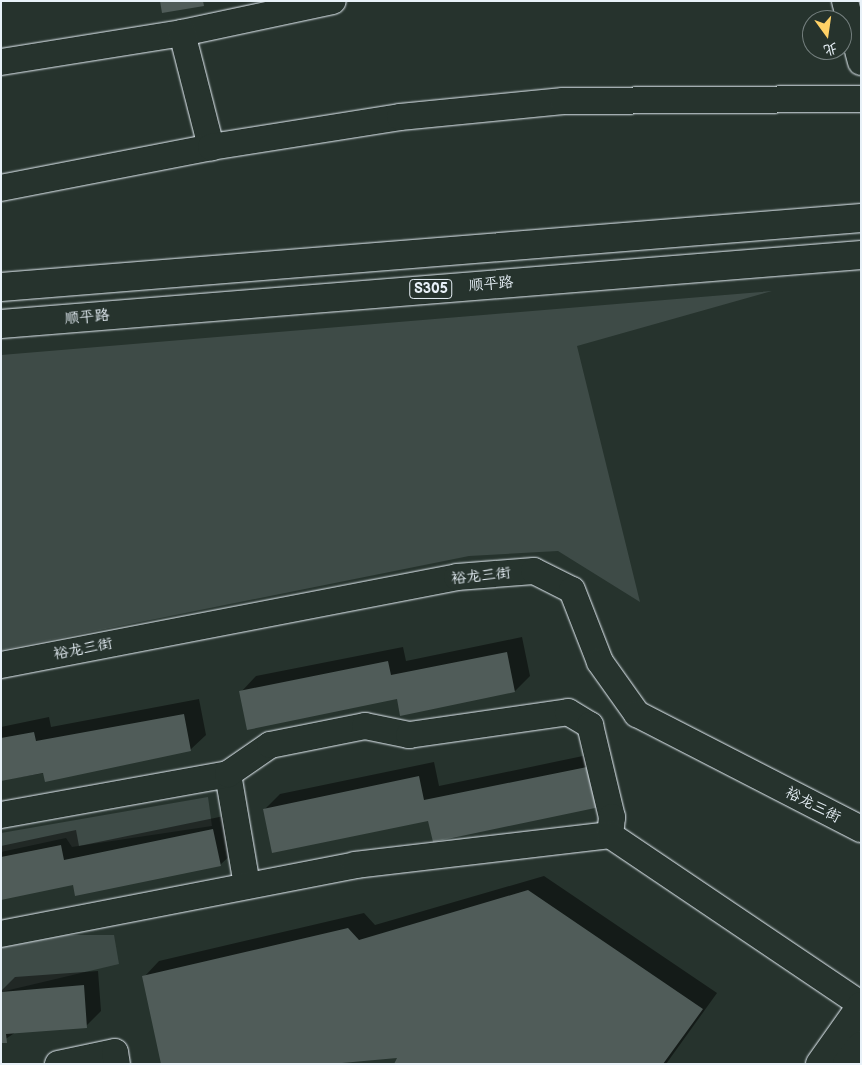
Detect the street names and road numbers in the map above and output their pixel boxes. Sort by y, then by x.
street label: 顺平路 [468,273,514,295]
road number: S305 [408,278,454,300]
street label: 顺平路 [64,306,110,328]
street label: 裕龙三街 [450,564,512,588]
street label: 裕龙三街 [52,634,114,664]
street label: 裕龙三街 [782,783,844,827]

